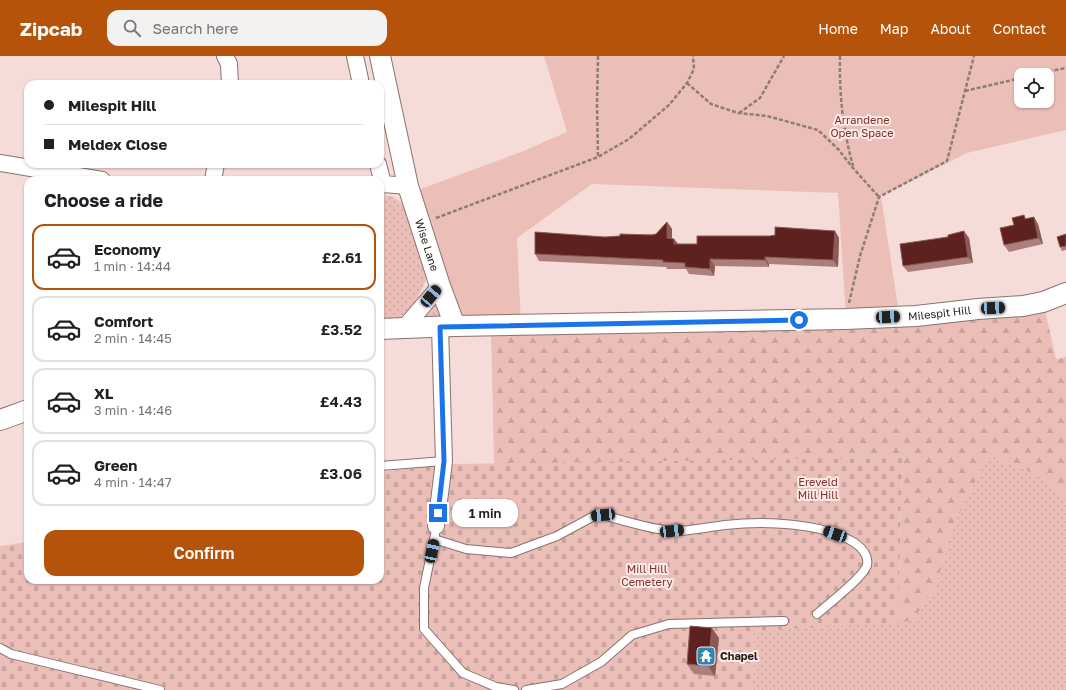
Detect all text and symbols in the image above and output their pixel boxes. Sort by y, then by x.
search box [107,10,387,46]
text: Zipcab [20,17,83,40]
icon: search [121,17,143,39]
text: Search here [153,19,238,37]
text: Home [818,20,858,37]
text: Map [880,20,908,37]
text: About [930,20,971,37]
text: Contact [993,20,1046,37]
map controls [1014,68,1054,108]
button: locate [1014,68,1054,108]
text: Milespit Hill [68,96,156,114]
park label: Arrandene Open Space [830,113,894,139]
text: Meldex Close [68,135,167,153]
text: Choose a ride [44,189,163,211]
street label: Wise Lane [413,217,442,273]
icon: car [46,239,82,275]
text: Economy [94,240,161,258]
text: £2.61 [322,248,362,266]
text: 1 min · 14:44 [94,258,171,274]
car [419,283,443,309]
car [981,301,1005,315]
street label: Milespit Hill [908,303,972,322]
car [876,310,900,324]
icon: car [46,311,82,347]
route start [790,311,808,329]
text: Comfort [94,312,153,330]
text: £3.52 [321,320,362,338]
text: 2 min · 14:45 [94,330,172,346]
icon: car [46,383,82,419]
text: XL [94,384,113,402]
text: £4.43 [320,392,362,410]
text: 3 min · 14:46 [94,402,172,418]
icon: car [46,455,82,491]
text: Green [94,456,137,474]
text: £3.06 [320,464,362,482]
text: 4 min · 14:47 [94,474,172,490]
park label: Ereveld Mill Hill [798,475,839,501]
callout: 1 min [452,499,518,527]
route end [429,504,447,522]
text: 1 min [469,505,501,521]
car [591,508,615,522]
car [659,524,685,538]
car [822,524,848,544]
button: Confirm [44,530,364,576]
car [424,538,440,564]
park label: Mill Hill Cemetery [621,562,673,588]
temple icon: Chapel [695,645,717,667]
place label: Chapel [720,649,758,662]

